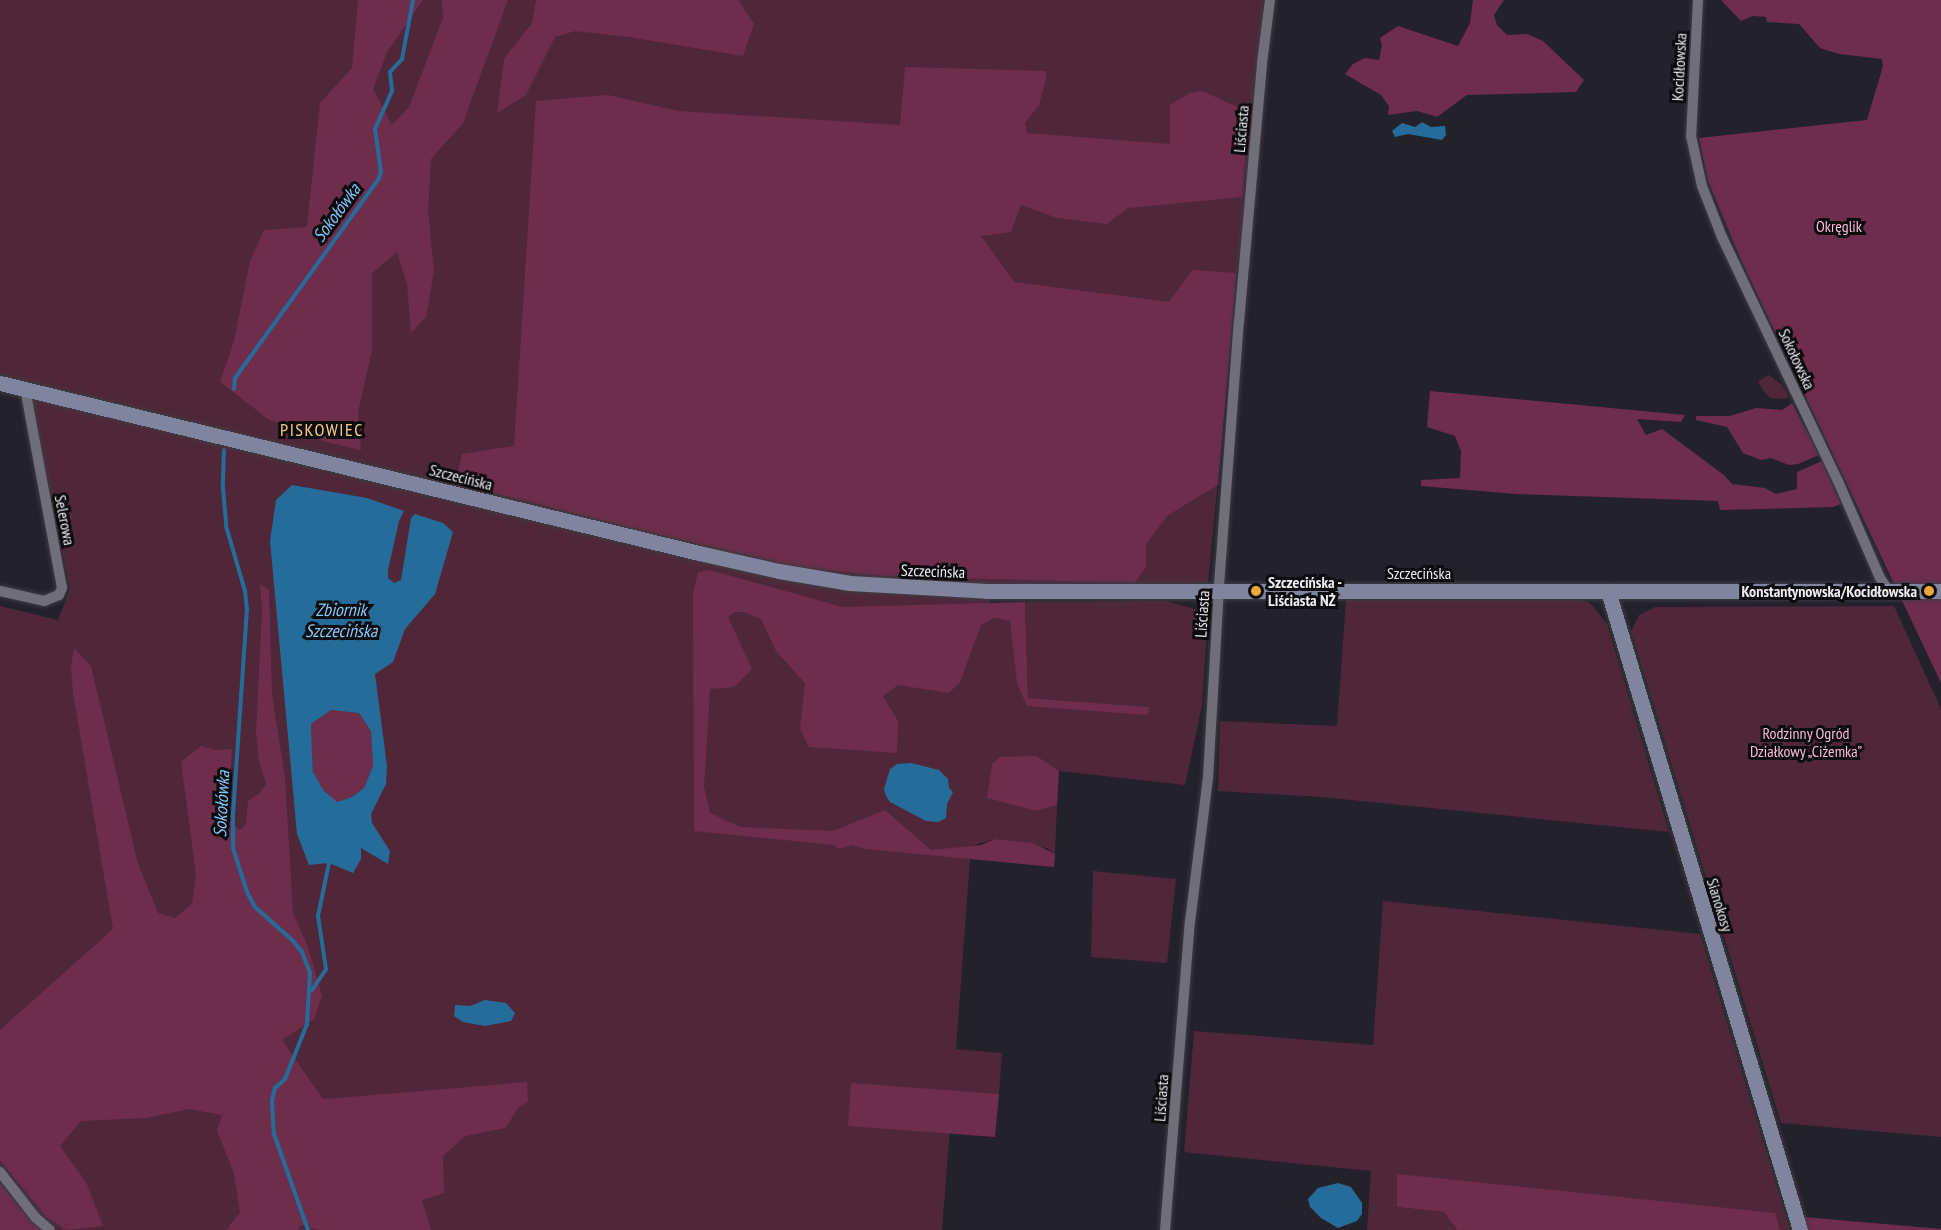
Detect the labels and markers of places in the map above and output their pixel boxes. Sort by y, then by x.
place label: Szczecińska - Liściasta NŻ [1268,572,1343,610]
place label: Konstantynowska/Kocidłowska [1741,581,1917,601]
marker: Szczecińska - Liściasta NŻ [1249,584,1263,598]
marker: Konstantynowska/Kocidłowska [1922,584,1936,598]

